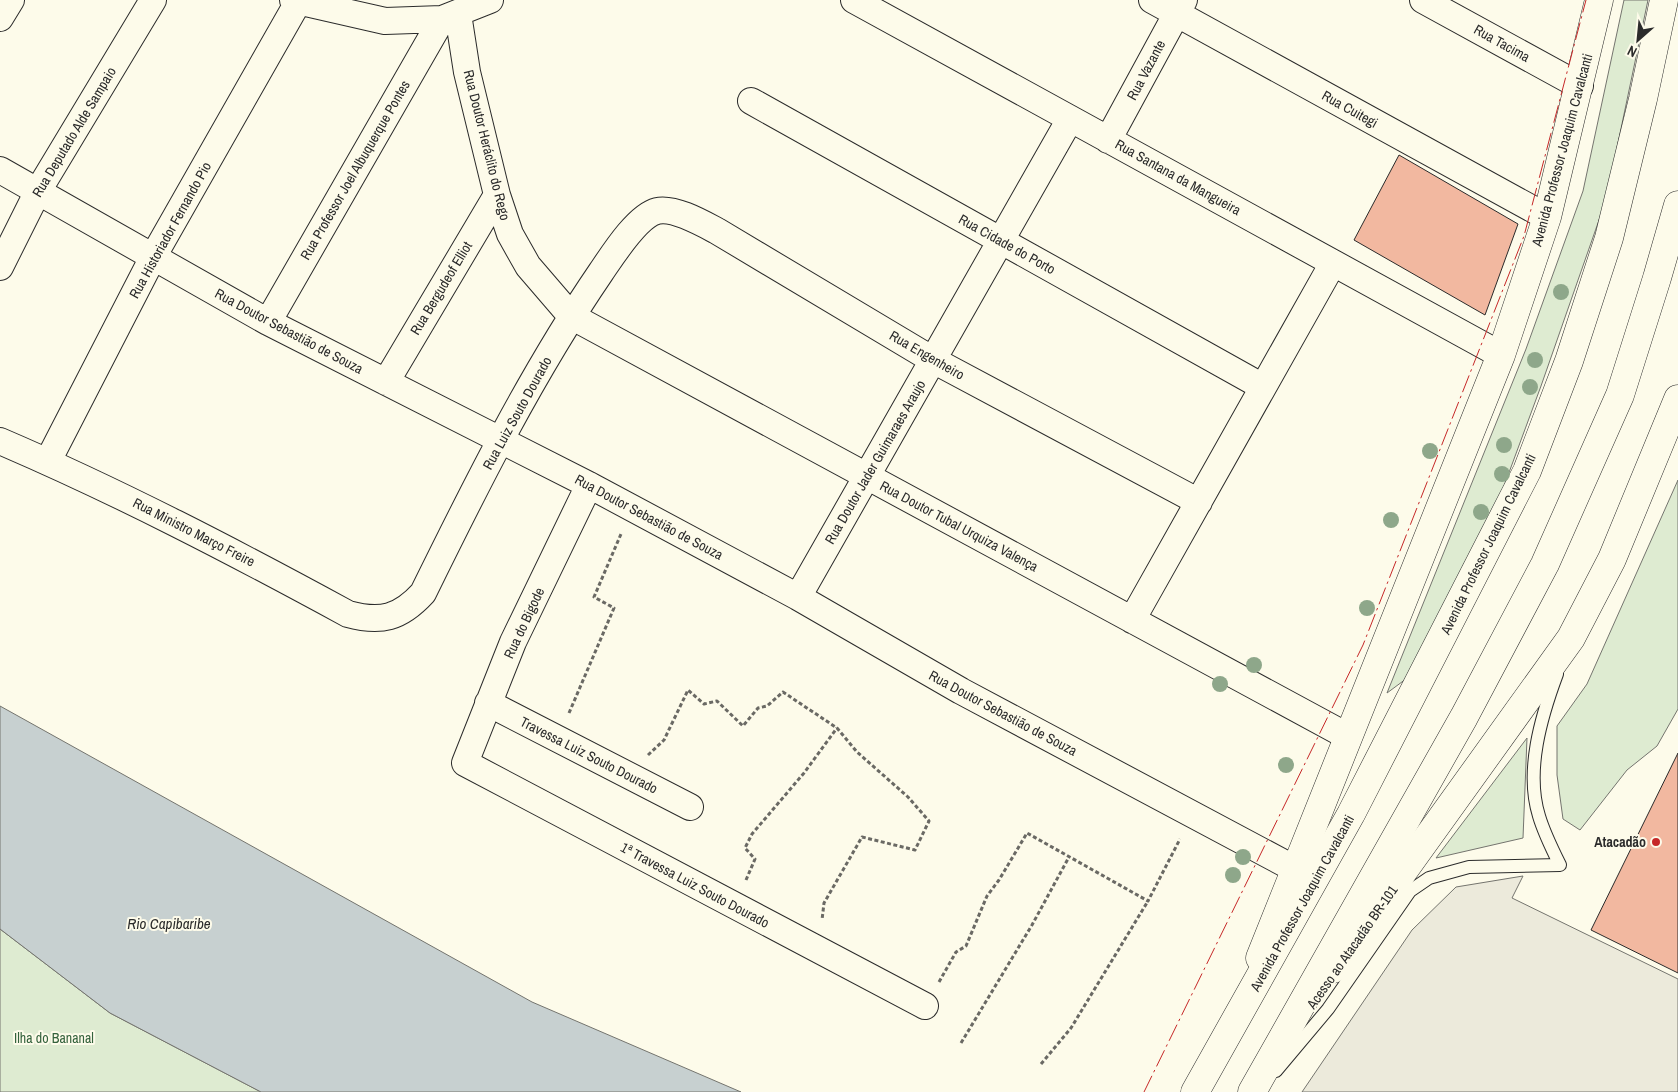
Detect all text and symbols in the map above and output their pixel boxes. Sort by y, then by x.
north arrow [1613,15,1663,65]
street label: Rua Tacima [1471,20,1534,66]
street label: Rua Vazante [1123,37,1169,103]
text: N [1624,42,1640,61]
street label: Avenida Professor Joaquim Cavalcanti [1527,52,1596,249]
street label: Rua Deputado Alde Sampaio [28,64,120,200]
street label: Rua Doutor Heráclito do Rego [460,68,514,222]
street label: Rua Professor Joel Albuquerque Pontes [296,77,414,263]
street label: Rua Cuitegi [1319,86,1381,132]
street label: Rua Santana da Mangueira [1112,135,1245,219]
street label: Rua Historiador Fernando Pio [125,159,215,301]
street label: Rua Cidade do Porto [955,210,1059,278]
street label: Rua Bergudeof Elliot [406,238,476,338]
street label: Rua Doutor Sebastião de Souza [212,284,367,378]
street label: Rua Engenheiro [886,326,968,384]
street label: Rua Luiz Souto Dourado [478,353,556,473]
street label: Rua Doutor Jader Guimaraes Araujo [821,377,929,547]
street label: Avenida Professor Joaquim Cavalcanti [1436,451,1540,638]
street label: Rua Doutor Sebastião de Souza [572,470,727,564]
street label: Rua Doutor Tubal Urquiza Valença [877,477,1042,576]
street label: Rua Ministro Março Freire [130,493,258,571]
street label: Rua do Bigode [500,584,548,662]
street label: Rua Doutor Sebastião de Souza [926,666,1081,760]
street label: Travessa Luiz Souto Dourado [517,712,661,798]
street label: Avenida Professor Joaquim Cavalcanti [1245,812,1358,995]
place label: Atacadão [1594,833,1646,851]
marker: Atacadão [1650,836,1662,848]
street label: 1ª Travessa Luiz Souto Dourado [618,838,772,932]
street label: Acesso ao Atacadão BR-101 [1302,881,1402,1013]
water label: Rio Capibaribe [127,913,211,934]
park label: Ilha do Bananal [14,1029,94,1047]

